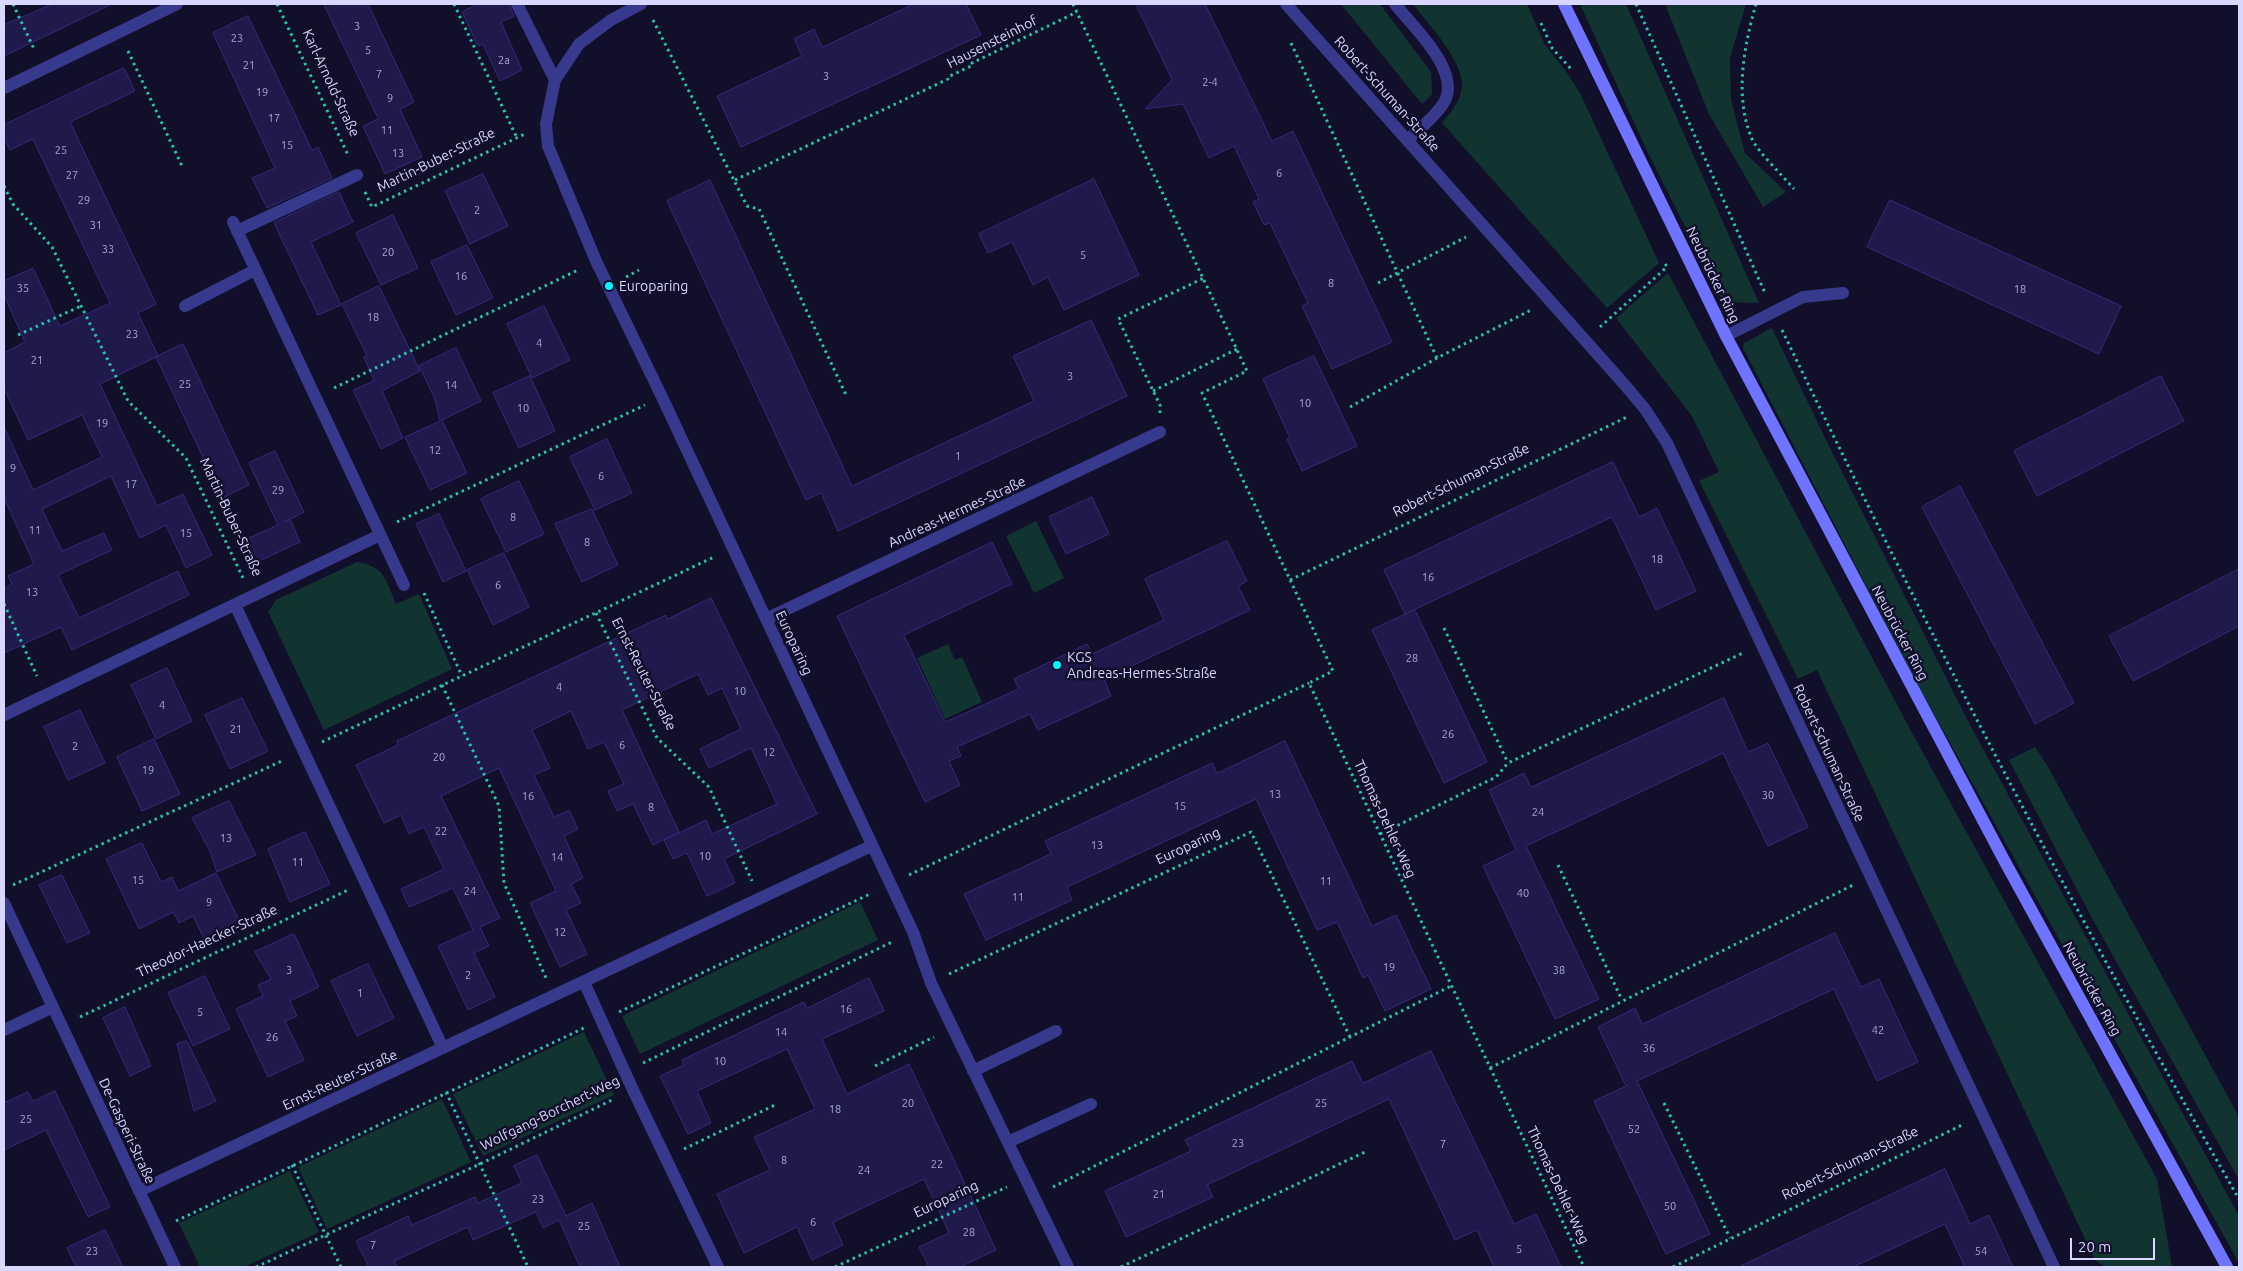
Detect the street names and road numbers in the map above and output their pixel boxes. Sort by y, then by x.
street label: Hausensteinhof [944,12,1040,72]
street label: Karl-Arnold-Straße [299,27,363,139]
street label: Robert-Schuman-Straße [1331,33,1443,155]
street label: Martin-Buber-Straße [374,124,498,196]
street label: Neubrücker Ring [1682,224,1744,326]
street label: Robert-Schuman-Straße [1390,440,1532,520]
street label: Martin-Buber-Straße [196,455,266,579]
street label: Andreas-Hermes-Straße [886,473,1028,551]
street label: Neubrücker Ring [1868,583,1932,683]
street label: Europaring [772,608,816,678]
street label: Ernst-Reuter-Straße [608,615,680,733]
street label: Robert-Schuman-Straße [1790,682,1868,824]
street label: Thomas-Dehler-Weg [1350,757,1420,881]
street label: Europaring [1153,824,1223,868]
street label: Theodor-Haecker-Straße [134,901,280,981]
street label: Neubrücker Ring [2059,939,2125,1039]
street label: Ernst-Reuter-Straße [280,1046,400,1114]
street label: Wolfgang-Borchert-Weg [478,1072,622,1154]
street label: De-Gasperi-Straße [95,1076,159,1186]
street label: Thomas-Dehler-Weg [1523,1123,1593,1247]
street label: Robert-Schuman-Straße [1779,1123,1921,1203]
street label: Europaring [911,1177,981,1221]

